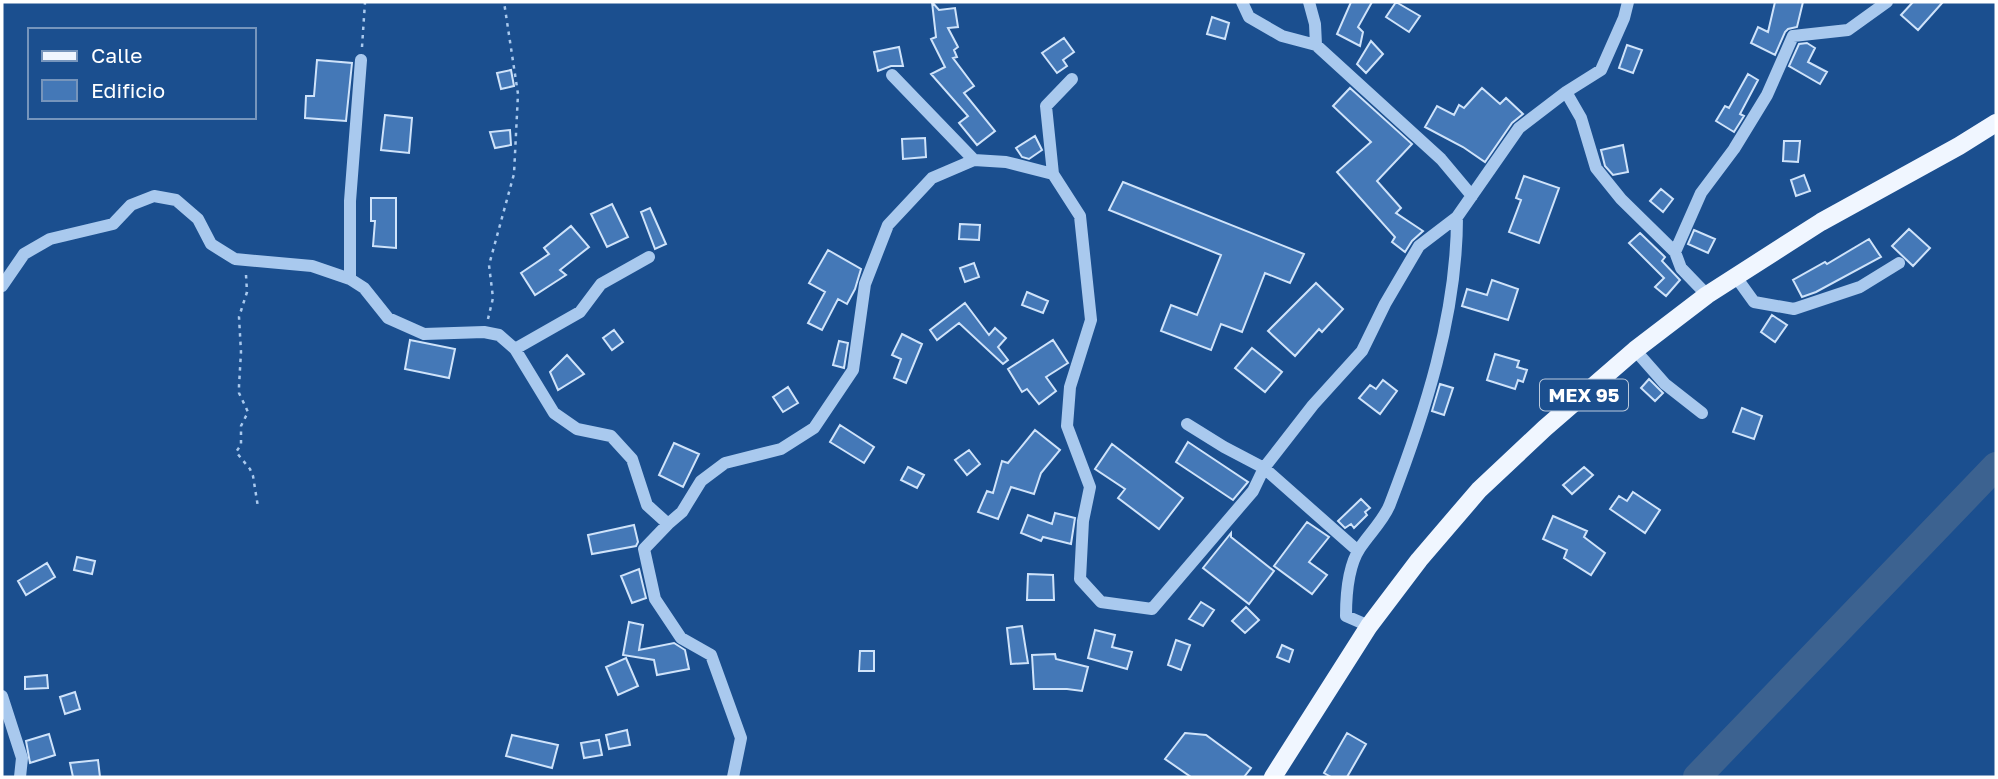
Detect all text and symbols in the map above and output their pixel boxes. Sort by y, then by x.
legend [28,28,256,119]
text: Calle [91,42,143,68]
text: Edificio [91,77,165,103]
road number: MEX 95 [1540,380,1628,410]

